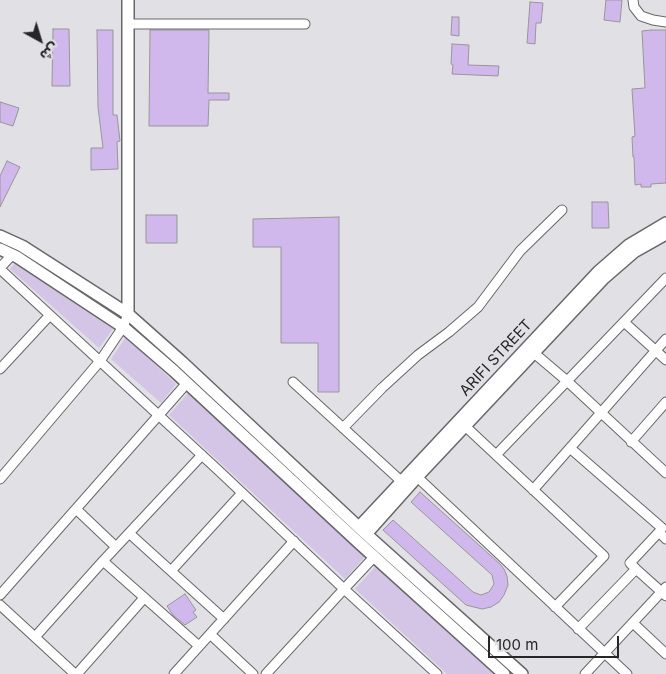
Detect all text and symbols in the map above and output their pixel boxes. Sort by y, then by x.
north arrow [15,15,65,65]
text: ش [37,39,63,65]
street label: ARIFI STREET [456,316,536,400]
scale bar [491,626,622,658]
text: 100 m [496,635,538,654]

